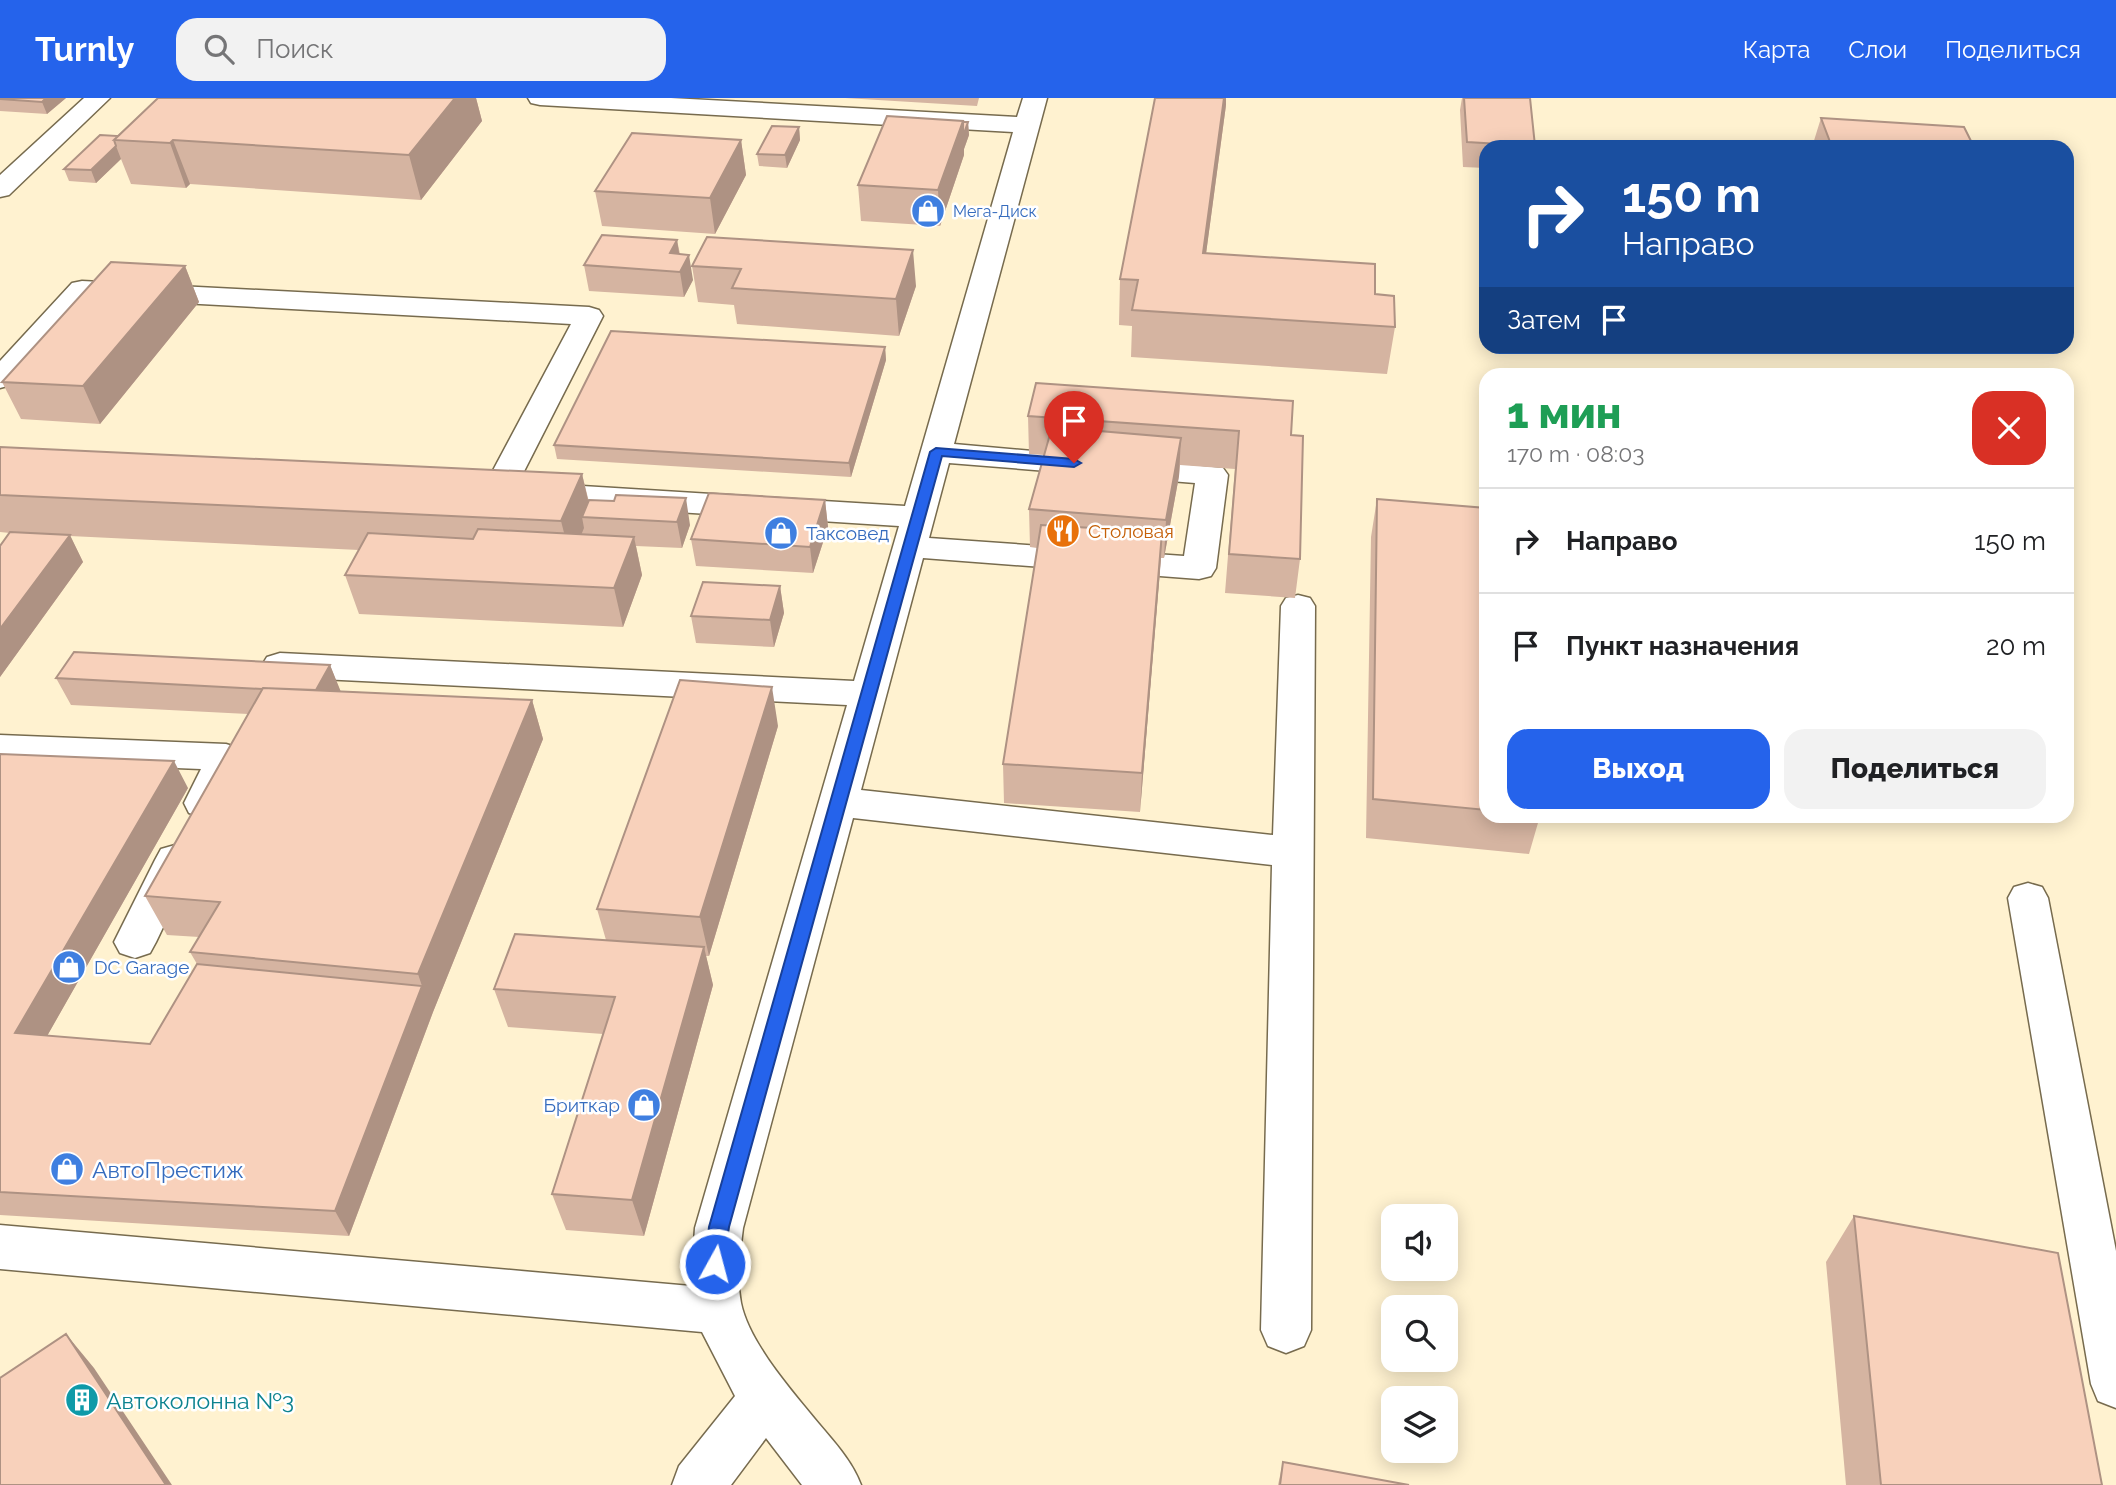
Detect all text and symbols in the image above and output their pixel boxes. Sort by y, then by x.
search box [176,18,666,81]
text: Turnly [35,30,134,69]
icon: search [200,30,238,68]
text: Поиск [256,34,334,64]
text: Карта [1743,35,1810,64]
text: Слои [1848,35,1907,64]
text: Поделиться [1945,35,2081,64]
text: 150 m [1622,166,1761,223]
icon: right [1507,168,1598,259]
shop icon: Мега-Диск [909,192,947,230]
place label: Мега-Диск [953,202,1037,221]
text: Направо [1622,225,1754,262]
icon: arrive [1595,301,1633,339]
text: Затем [1507,305,1581,335]
text: 1 мин [1507,389,1621,438]
pin [1044,391,1104,463]
button: close [1972,391,2046,465]
icon: arrive [1055,402,1093,440]
text: 170 m · 08:03 [1507,440,1645,467]
restaurant icon: Столовая [1044,512,1082,550]
shop icon: Таксовед [762,514,800,552]
place label: Столовая [1088,520,1174,542]
place label: Таксовед [806,522,889,544]
icon: right [1507,522,1545,560]
text: Направо [1566,526,1677,556]
text: 150 m [1974,526,2046,556]
icon: arrive [1507,627,1545,665]
text: Пункт назначения [1566,631,1799,661]
text: 20 m [1986,631,2046,661]
button: Выход [1507,729,1770,809]
button: Поделиться [1784,729,2046,809]
shop icon: DC Garage [50,948,88,986]
place label: DC Garage [94,956,189,978]
shop icon: Бриткар [625,1086,663,1124]
place label: Бриткар [544,1094,620,1116]
shop icon: АвтоПрестиж [48,1150,86,1188]
place label: АвтоПрестиж [92,1156,244,1183]
map controls [1381,1204,1458,1463]
button: sound [1381,1204,1458,1281]
position arrow [678,1227,752,1301]
button: search [1381,1295,1458,1372]
building icon: Автоколонна №3 [63,1381,101,1419]
button: layers [1381,1386,1458,1463]
place label: Автоколонна №3 [106,1387,294,1414]

